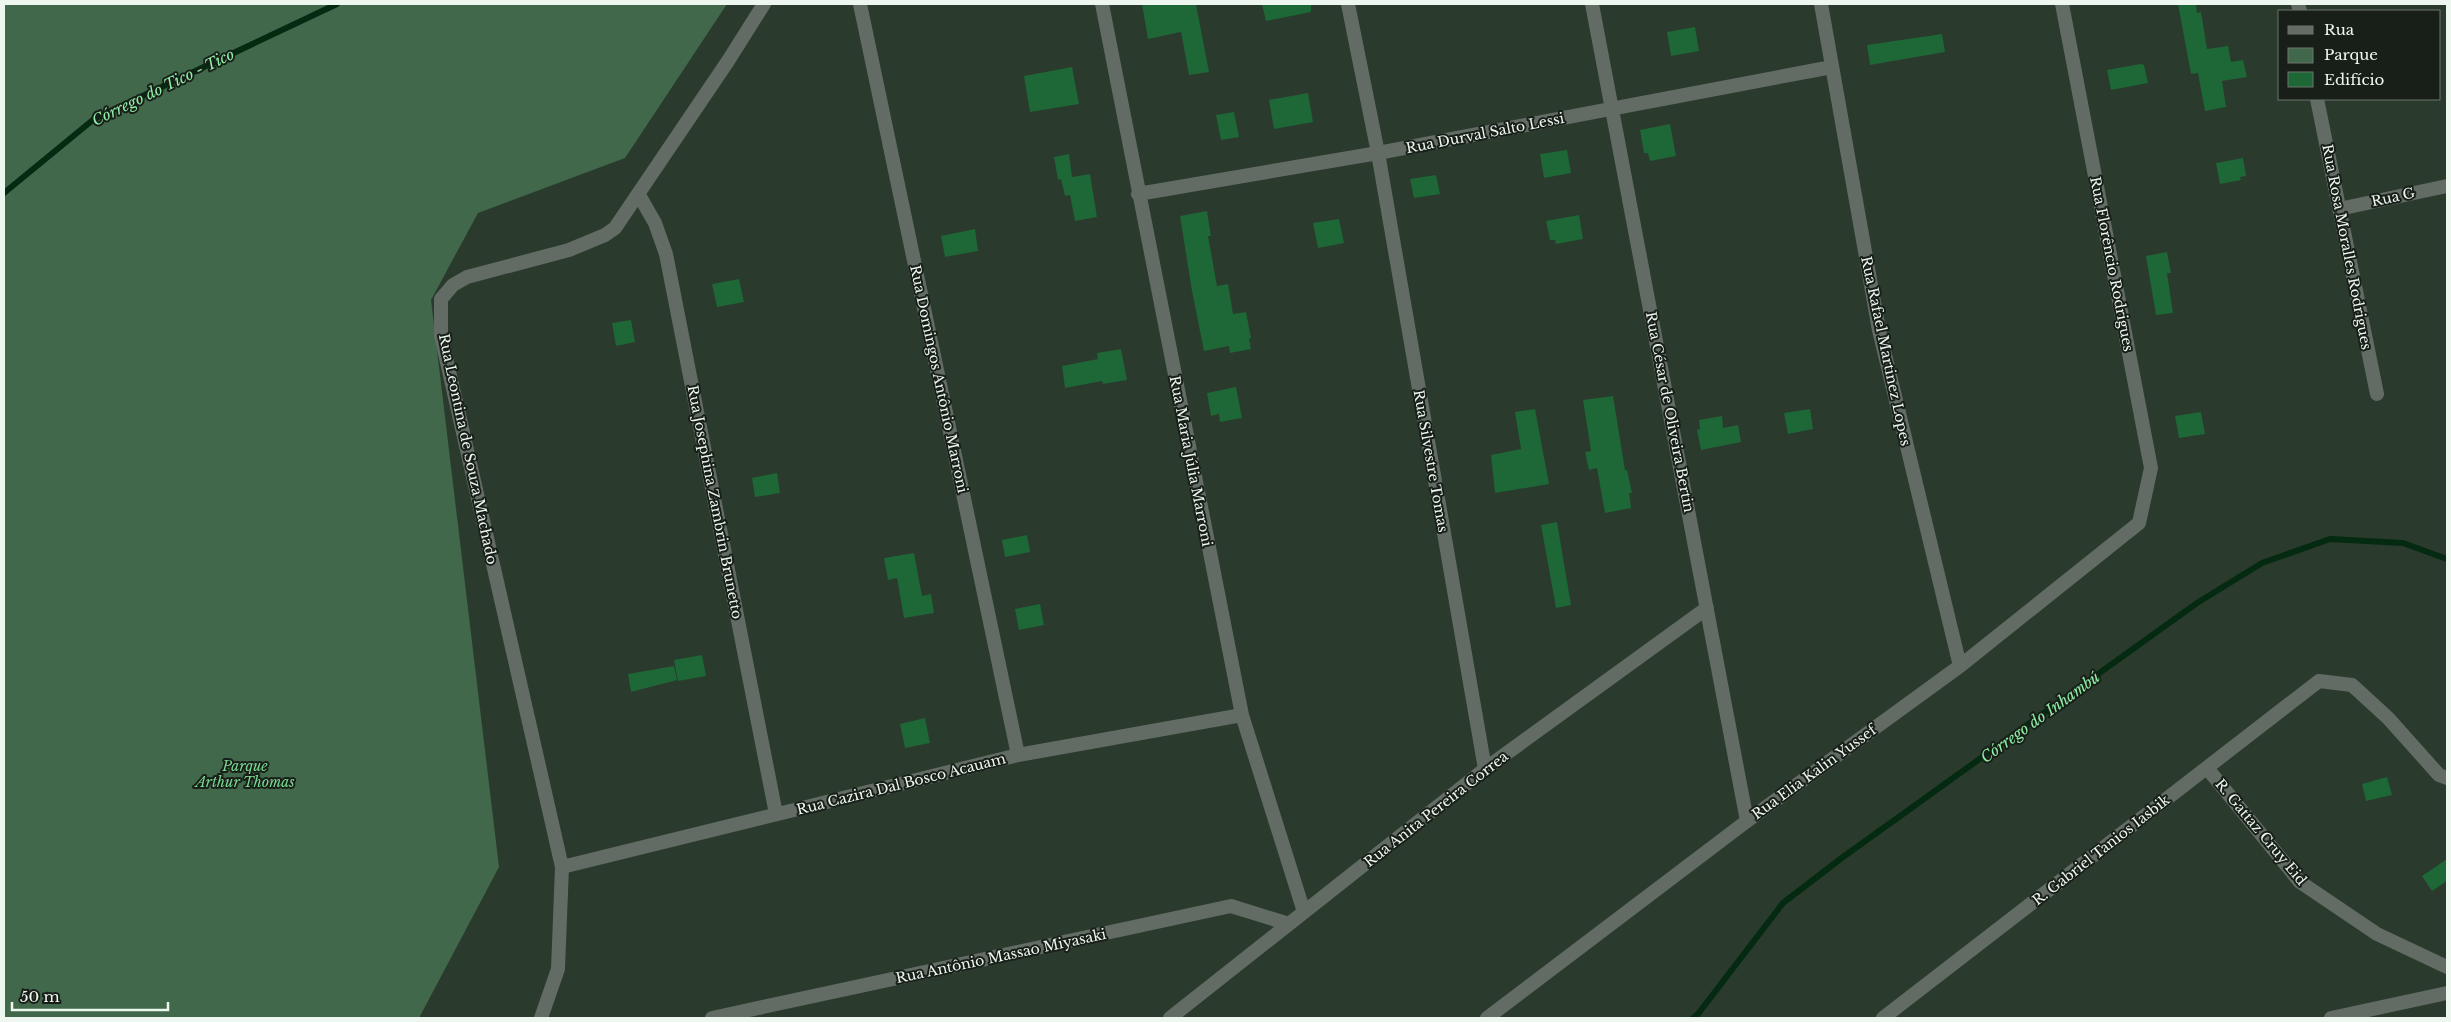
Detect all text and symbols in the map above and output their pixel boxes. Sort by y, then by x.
legend [2278,10,2441,100]
text: Rua [2324,20,2355,39]
water label: Córrego do Tico - Tico [89,44,237,130]
text: Parque [2324,45,2378,64]
text: Edifício [2324,70,2385,89]
street label: Rua Durval Salto Lessi [1404,109,1566,157]
street label: Rua Rosa Moralles Rodrigues [2318,143,2376,351]
street label: Rua Florêncio Rodrigues [2086,175,2138,353]
street label: Rua G [2370,184,2416,210]
street label: Rua Rafael Martinez Lopes [1857,255,1915,447]
street label: Rua Domingos Antônio Marroni [906,263,972,495]
street label: Rua César de Oliveira Bertin [1642,310,1698,514]
street label: Rua Leontina de Souza Machado [435,332,501,566]
street label: Rua Maria Júlia Marroni [1166,374,1216,548]
street label: Rua Josephina Zambrin Brunetto [683,384,747,620]
street label: Rua Silvestre Tomas [1410,388,1452,534]
water label: Córrego do Inhambú [1977,667,2103,767]
street label: Rua Elia Kalin Yussef [1748,719,1882,823]
street label: Rua Anita Pereira Correa [1360,747,1512,871]
street label: Rua Cazira Dal Bosco Acauam [795,749,1007,819]
park label: Parque Arthur Thomas [193,757,295,791]
street label: R. Gattaz Cruy Eid [2211,775,2311,889]
street label: R. Gabriel Tanios Iasbik [2029,791,2174,909]
street label: Rua Antônio Massao Miyasaki [894,925,1108,987]
scale bar [12,980,169,1012]
text: 50 m [20,987,60,1006]

